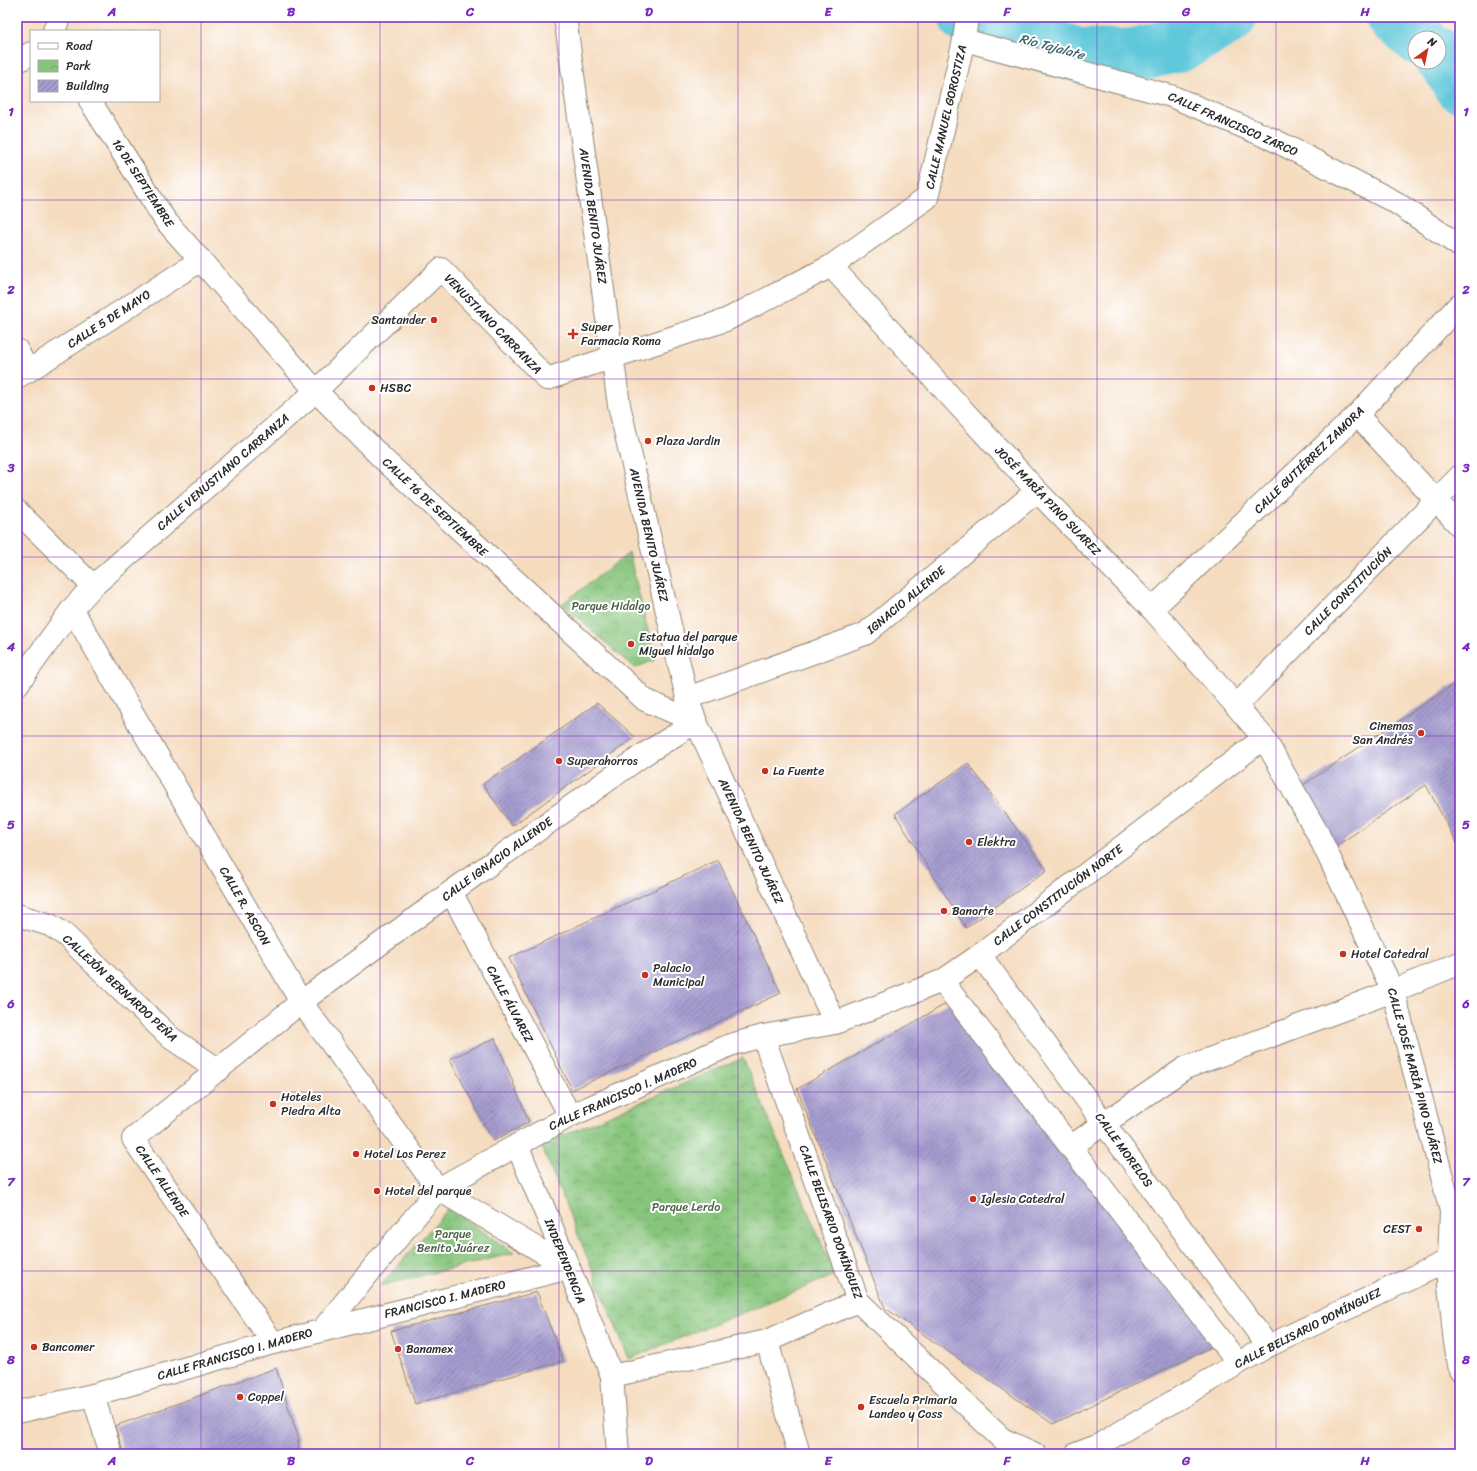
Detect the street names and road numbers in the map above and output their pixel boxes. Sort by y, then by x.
street label: CALLE MANUEL GOROSTIZA [919,43,973,191]
street label: CALLE FRANCISCO ZARCO [1164,85,1302,163]
street label: 16 DE SEPTIEMBRE [106,134,181,233]
street label: AVENIDA BENITO JUÁREZ [572,145,613,286]
street label: VENUSTIANO CARRANZA [439,268,547,380]
street label: CALLE 5 DE MAYO [63,283,156,354]
street label: CALLE GUTIÉRREZ ZAMORA [1248,401,1370,519]
street label: CALLE VENUSTIANO CARRANZA [151,408,295,536]
street label: JOSÉ MARÍA PINO SUAREZ [989,440,1107,561]
street label: CALLE 16 DE SEPTIEMBRE [377,452,494,563]
street label: AVENIDA BENITO JUÁREZ [623,465,675,604]
street label: CALLE CONSTITUCIÓN [1298,541,1398,641]
street label: IGNACIO ALLENDE [861,559,952,641]
street label: AVENIDA BENITO JUÁREZ [712,773,790,908]
street label: CALLE IGNACIO ALLENDE [437,810,558,907]
street label: CALLE CONSTITUCIÓN NORTE [988,838,1129,952]
street label: CALLE R. ASCON [213,862,277,951]
street label: CALLEJÓN BERNARDO PEÑA [57,928,183,1048]
street label: CALLE ÁLVAREZ [480,961,540,1048]
street label: CALLE JOSÉ MARÍA PINO SUÁREZ [1381,985,1449,1167]
street label: CALLE FRANCISCO I. MADERO [545,1051,701,1137]
street label: CALLE MORELOS [1089,1108,1159,1193]
street label: CALLE ALLENDE [129,1140,195,1223]
street label: CALLE BELISARIO DOMÍNGUEZ [793,1142,869,1303]
street label: INDEPENDENCIA [538,1214,592,1307]
street label: FRANCISCO I. MADERO [382,1273,508,1325]
street label: CALLE BELISARIO DOMÍNGUEZ [1230,1281,1386,1375]
street label: CALLE FRANCISCO I. MADERO [155,1321,316,1387]

